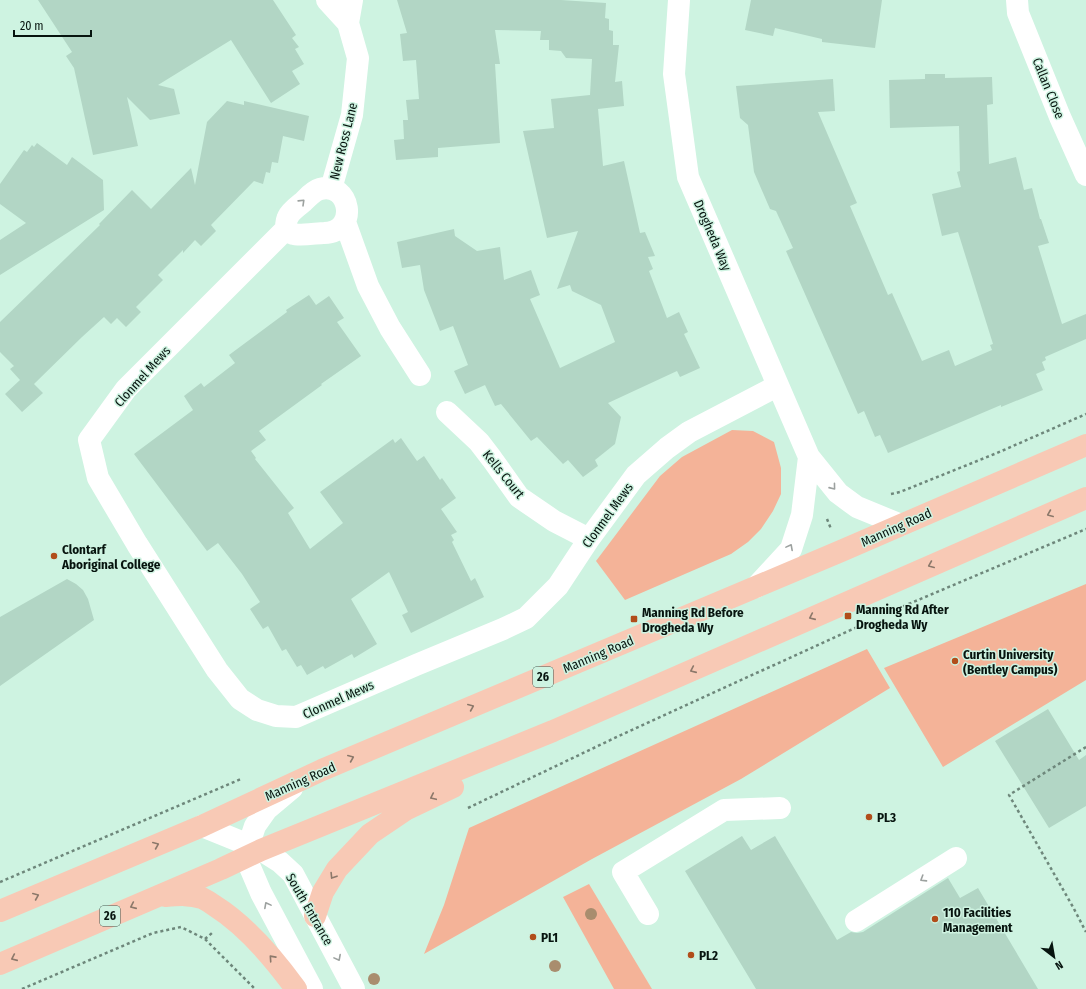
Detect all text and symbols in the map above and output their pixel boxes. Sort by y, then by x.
scale bar [14,12,91,38]
text: 20 m [20,19,44,33]
street label: Callan Close [1030,55,1068,121]
street label: New Ross Lane [327,101,360,181]
street label: Drogheda Way [691,197,734,273]
one-way arrow [297,199,305,207]
street label: Clonmel Mews [111,343,174,410]
street label: Kells Court [480,447,528,502]
street label: Clonmel Mews [579,480,636,551]
one-way arrow [829,483,836,490]
street label: Manning Road [859,505,934,550]
one-way arrow [1047,509,1054,517]
place label: Clontarf Aboriginal College [61,542,161,572]
one-way arrow [786,544,793,551]
marker: Clontarf Aboriginal College [49,551,59,561]
one-way arrow [928,560,935,568]
place label: Manning Rd After Drogheda Wy [856,602,949,632]
place label: Manning Rd Before Drogheda Wy [642,605,744,635]
marker: Manning Rd After Drogheda Wy [843,611,853,621]
one-way arrow [808,612,816,620]
marker: Manning Rd Before Drogheda Wy [629,614,639,624]
street label: Manning Road [560,633,636,676]
place label: Curtin University (Bentley Campus) [963,647,1057,677]
marker: Curtin University (Bentley Campus) [950,656,960,666]
one-way arrow [689,665,696,673]
road number: 26 [533,667,553,687]
street label: Clonmel Mews [300,677,376,722]
one-way arrow [467,704,474,712]
one-way arrow [347,754,354,762]
street label: Manning Road [263,759,338,804]
one-way arrow [430,792,438,800]
place label: PL3 [877,810,896,825]
marker: PL3 [864,812,874,822]
one-way arrow [152,842,159,850]
street label: South Entrance [283,871,336,948]
one-way arrow [330,872,338,879]
one-way arrow [920,874,927,882]
one-way arrow [31,893,39,901]
one-way arrow [130,902,137,910]
one-way arrow [265,902,272,909]
place label: 110 Facilities Management [943,905,1013,935]
road number: 26 [100,906,120,926]
marker: 110 Facilities Management [930,914,940,924]
place label: PL1 [541,930,558,945]
marker: PL1 [528,932,538,942]
north arrow [1034,937,1074,977]
place label: PL2 [699,948,718,963]
marker: PL2 [686,950,696,960]
one-way arrow [10,953,18,961]
one-way arrow [333,954,341,961]
one-way arrow [269,956,276,963]
text: N [1053,958,1065,972]

